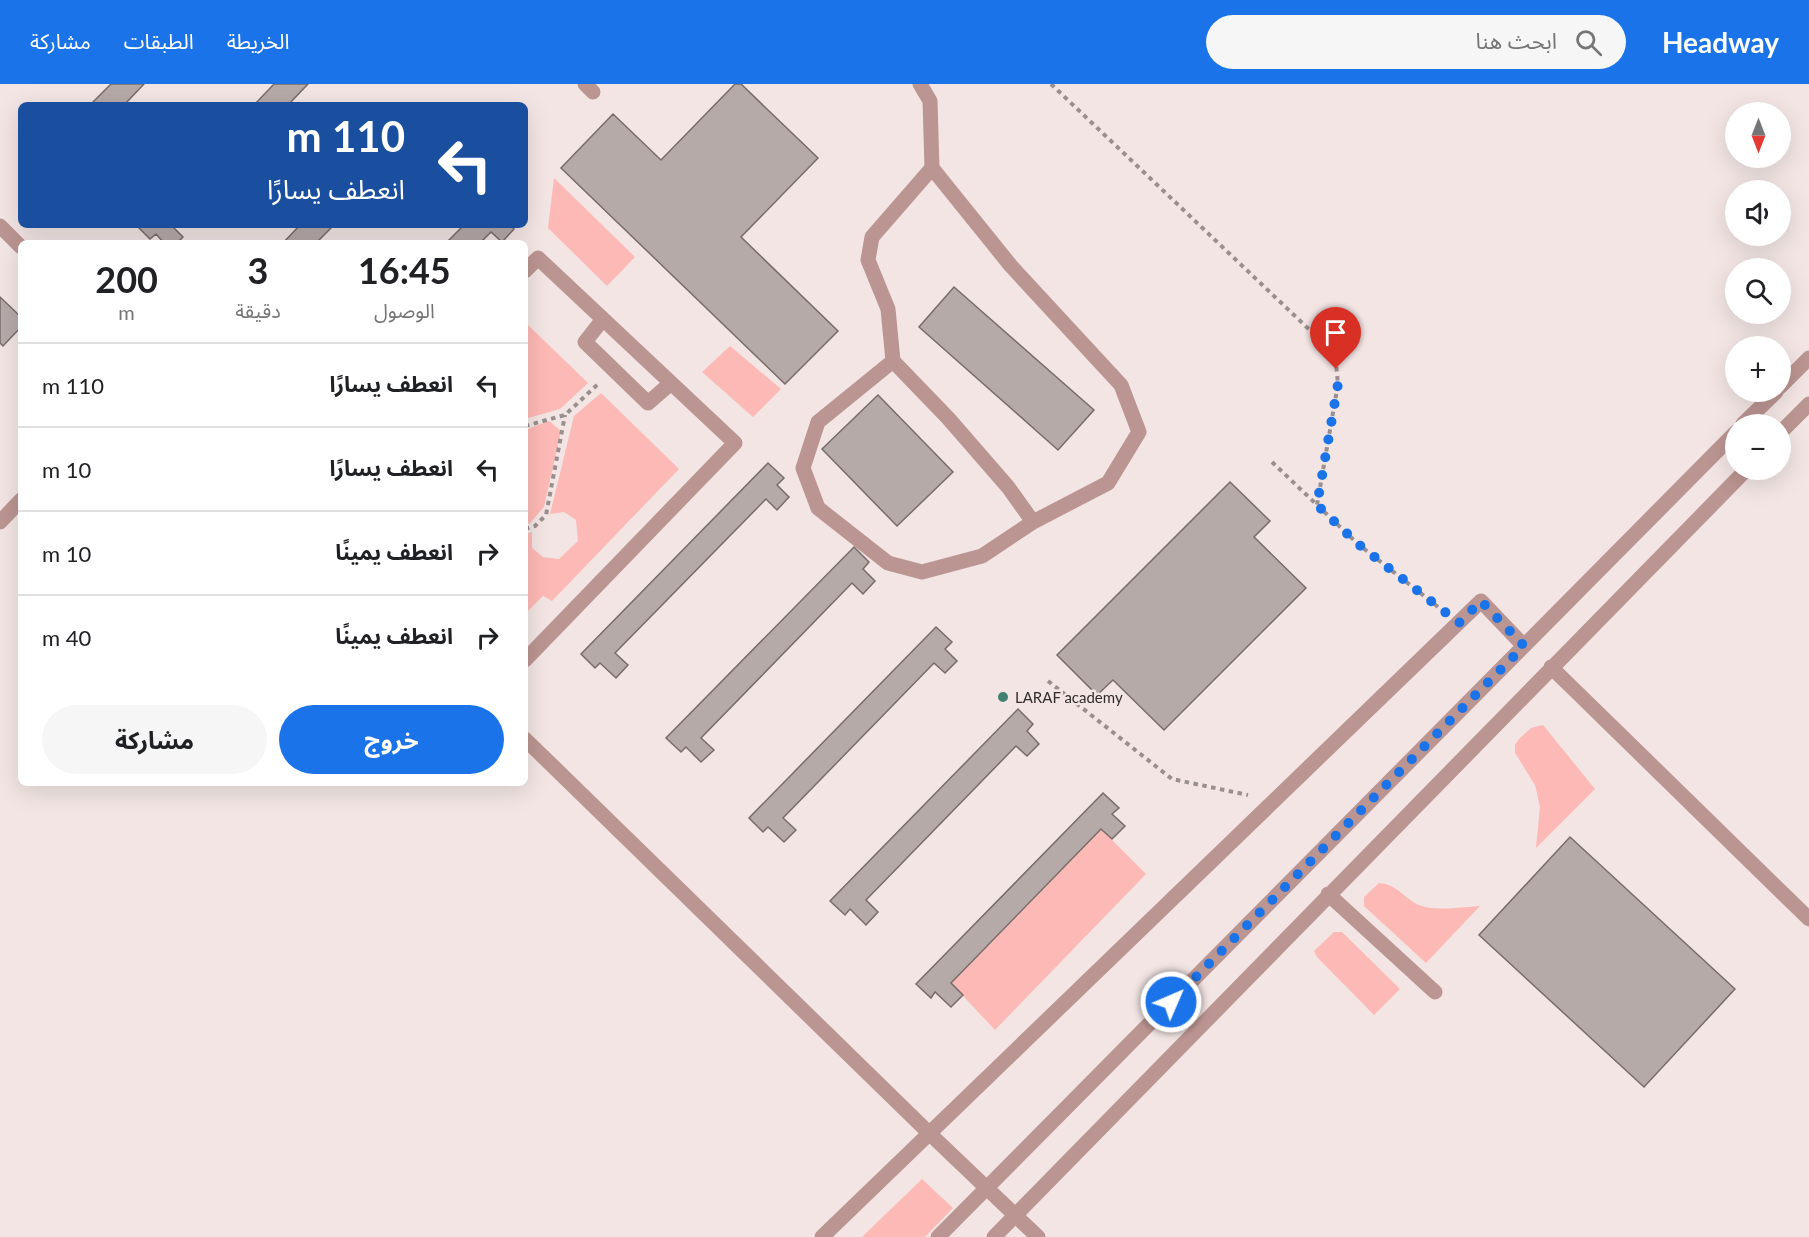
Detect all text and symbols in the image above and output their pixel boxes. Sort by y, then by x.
search box [1206,15,1626,69]
text: Headway [1662,25,1779,59]
icon: search [1572,26,1605,59]
text: ابحث هنا [1476,27,1557,54]
text: مشاركة [30,28,91,53]
text: الطبقات [124,28,194,53]
text: الخريطة [227,28,290,53]
north arrow [1725,102,1791,168]
map controls [1725,102,1791,480]
text: 110 m [287,111,405,161]
icon: left [426,126,504,204]
text: انعطف يسارًا [267,172,405,205]
button: sound [1725,180,1791,246]
text: 3 [247,248,268,292]
text: 16:45 [358,248,451,292]
text: 200 [95,257,158,301]
button: search [1725,258,1791,324]
text: دقيقة [235,298,281,322]
text: الوصول [374,298,435,322]
text: m [118,300,135,324]
pin [1310,307,1361,369]
icon: arrive [1319,316,1352,349]
button: + [1725,336,1791,402]
icon: left [471,369,504,402]
text: انعطف يسارًا [329,370,453,397]
text: 110 m [42,372,104,399]
button: − [1725,414,1791,480]
icon: left [471,453,504,486]
text: انعطف يسارًا [329,454,453,481]
text: 10 m [42,456,91,483]
icon: right [471,537,504,570]
text: انعطف يمينًا [335,538,453,565]
text: 10 m [42,540,91,567]
icon: right [471,621,504,654]
text: انعطف يمينًا [335,622,453,649]
text: 40 m [42,624,91,651]
place label: LARAF academy [1015,688,1123,706]
marker: LARAF academy [996,690,1010,704]
button: مشاركة [42,705,267,774]
button: خروج [279,705,504,774]
position arrow [1139,970,1203,1034]

